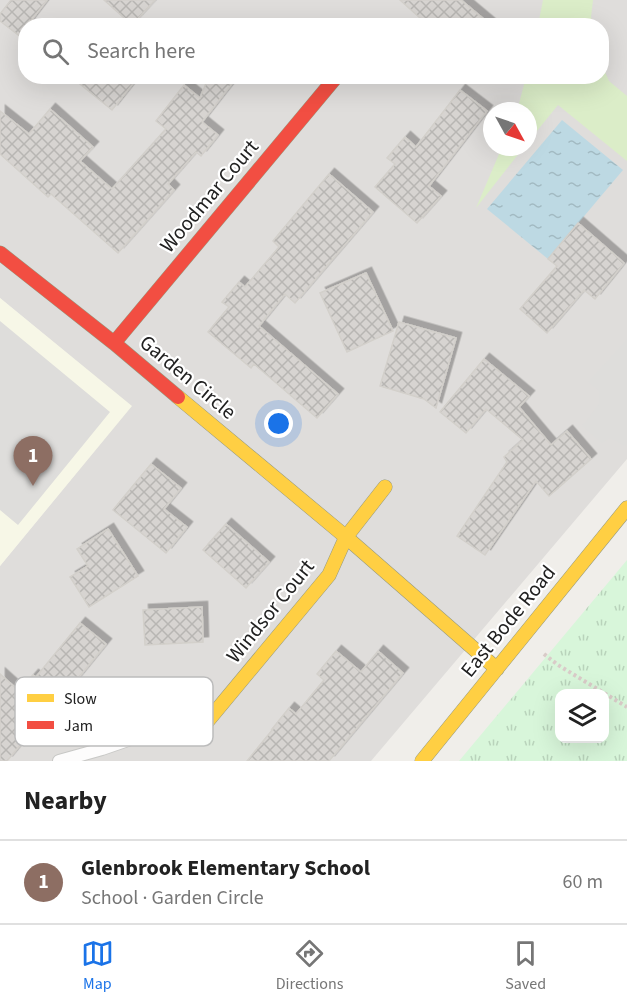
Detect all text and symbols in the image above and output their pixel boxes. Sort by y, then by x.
search box [18,18,609,84]
icon: search [39,35,72,68]
text: Search here [87,35,195,67]
north arrow [483,102,537,156]
street label: Woodmar Court [153,133,265,259]
street label: Garden Circle [133,328,243,426]
your location [264,409,293,438]
pin: 1 [14,436,52,486]
street label: Windsor Court [219,553,321,669]
street label: East Bode Road [453,559,563,683]
legend [15,677,213,746]
text: Slow [64,688,97,710]
map controls [555,689,609,743]
button: layers [555,689,609,743]
text: Jam [64,715,93,737]
text: Nearby [24,782,107,819]
text: Glenbrook Elementary School [81,852,370,884]
text: 1 [38,868,49,896]
text: 60 m [563,868,603,896]
text: School · Garden Circle [81,884,264,912]
tab: Map [81,937,114,995]
tab: Directions [276,937,343,995]
tab: Saved [505,937,546,995]

